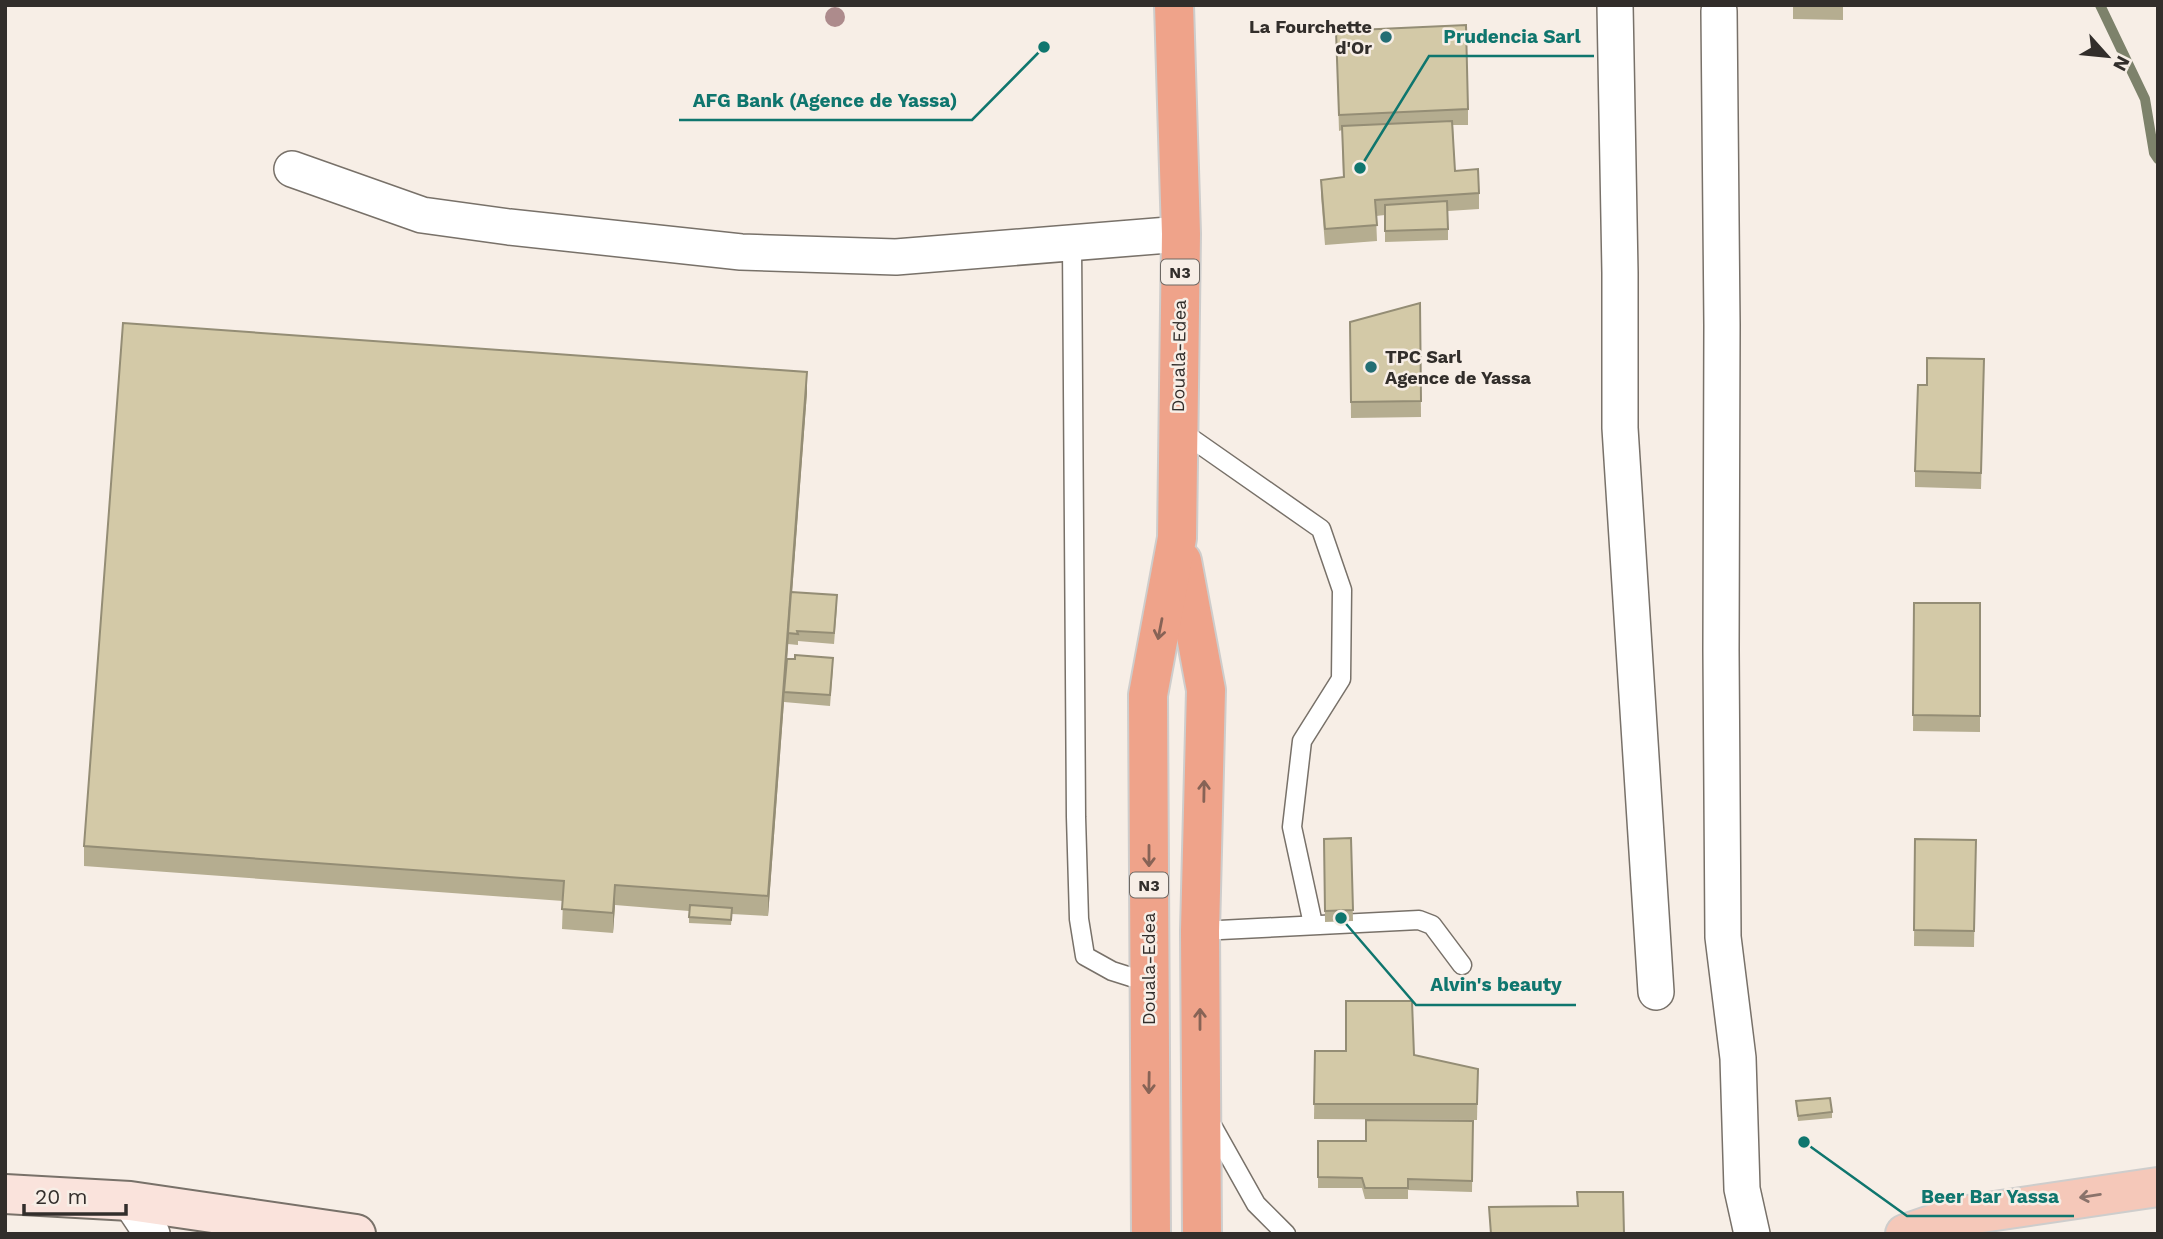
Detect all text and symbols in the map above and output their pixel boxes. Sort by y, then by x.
place label: La Fourchette d'Or [1249,16,1372,58]
callout: Prudencia Sarl [1429,16,1594,56]
north arrow [2072,21,2142,91]
text: Prudencia Sarl [1443,25,1582,48]
marker: La Fourchette d'Or [1378,29,1394,45]
text: N [2108,52,2135,75]
callout: AFG Bank (Agence de Yassa) [679,80,972,120]
text: AFG Bank (Agence de Yassa) [693,89,957,112]
road number: N3 [1161,260,1199,284]
street label: Douala-Edea [1167,299,1190,412]
place label: TPC Sarl Agence de Yassa [1385,346,1532,388]
marker: TPC Sarl Agence de Yassa [1363,359,1379,375]
one-way arrow [1153,618,1167,640]
one-way arrow [1197,780,1210,803]
one-way arrow [1142,844,1156,867]
road number: N3 [1130,872,1168,898]
street label: Douala-Edea [1138,913,1159,1025]
callout: Alvin's beauty [1416,965,1576,1005]
text: Alvin's beauty [1430,973,1562,996]
one-way arrow [1193,1007,1207,1030]
one-way arrow [1142,1072,1156,1095]
scale bar [24,1172,126,1216]
callout: Beer Bar Yassa [1907,1176,2074,1216]
text: 20 m [35,1184,87,1209]
text: Beer Bar Yassa [1921,1185,2059,1208]
one-way arrow [2079,1190,2102,1203]

